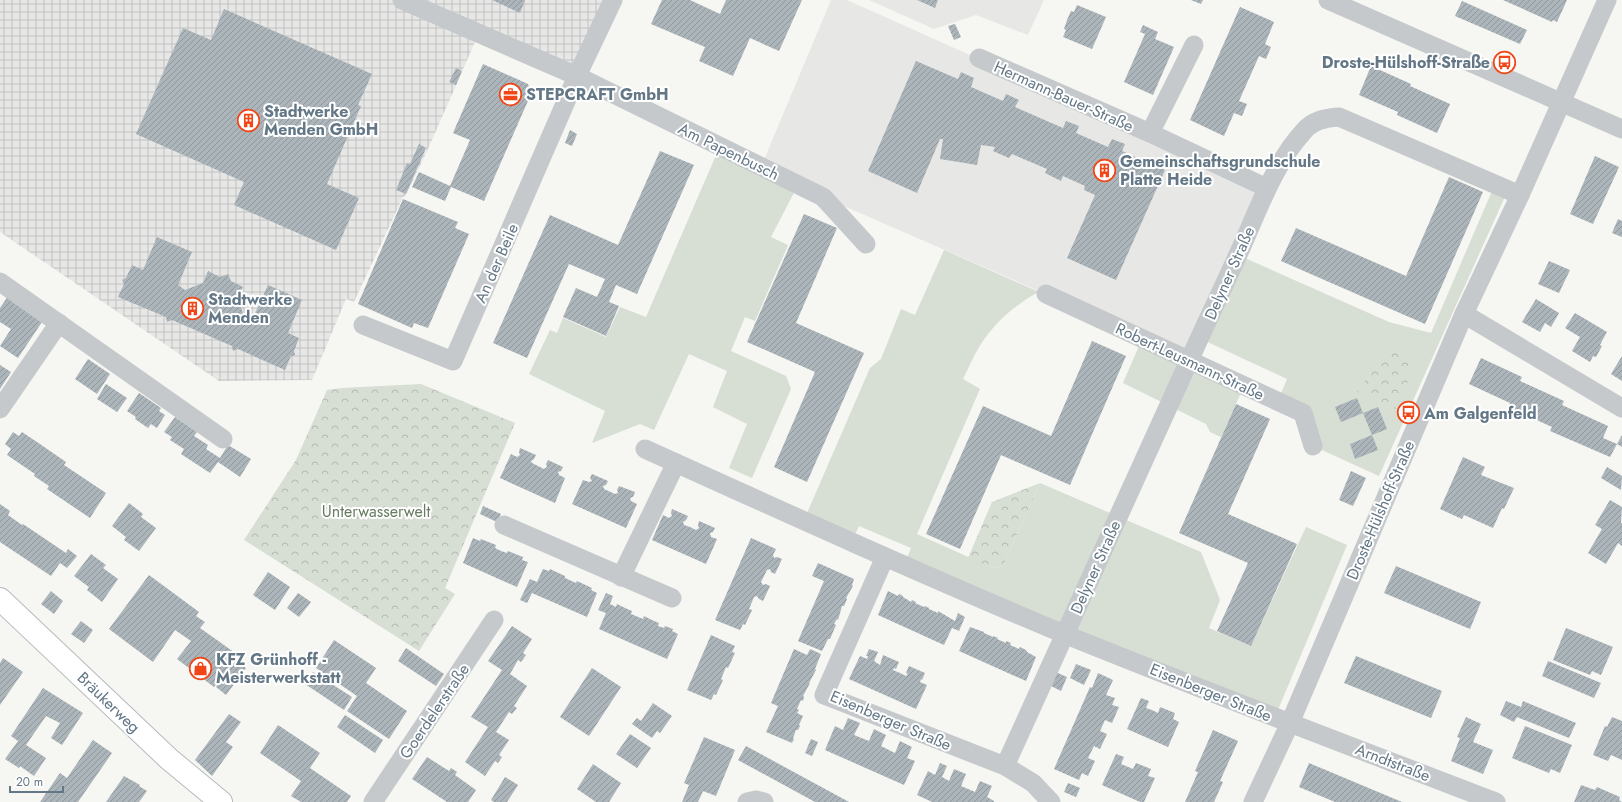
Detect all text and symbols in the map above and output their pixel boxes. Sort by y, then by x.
bus stop icon: Droste-Hülshoff-Straße [1492,49,1518,75]
place label: Droste-Hülshoff-Straße [1322,51,1490,74]
street label: Hermann-Bauer-Straße [990,55,1137,138]
office icon: STEPCRAFT GmbH [498,81,524,107]
place label: STEPCRAFT GmbH [526,83,669,106]
place label: Stadtwerke Menden GmbH [264,100,378,141]
building icon: Stadtwerke Menden GmbH [235,107,261,133]
street label: Am Papenbusch [674,117,783,186]
place label: Gemeinschaftsgrundschule Platte Heide [1120,150,1321,191]
building icon: Gemeinschaftsgrundschule Platte Heide [1092,157,1118,183]
street label: An der Beile [469,220,524,307]
street label: Delyner Straße [1199,223,1260,323]
place label: Stadtwerke Menden [208,288,293,329]
building icon: Stadtwerke Menden [180,295,206,321]
street label: Robert-Leusmann-Straße [1112,317,1268,406]
bus stop icon: Am Galgenfeld [1396,400,1422,426]
place label: Am Galgenfeld [1423,402,1537,425]
street label: Droste-Hülshoff-Straße [1341,437,1420,583]
park label: Unterwasserwelt [322,500,430,523]
street label: Delyner Straße [1065,517,1126,617]
place label: KFZ Grünhoff - Meisterwerkstatt [216,648,341,689]
shop icon: KFZ Grünhoff - Meisterwerkstatt [187,655,213,681]
street label: Eisenberger Straße [1147,658,1275,727]
street label: Goerdelerstraße [394,659,475,763]
street label: Bräukerweg [72,666,145,738]
street label: Eisenberger Straße [827,685,955,756]
street label: Arndtstraße [1352,738,1433,787]
scale bar [10,768,63,794]
text: 20 m [16,773,43,791]

